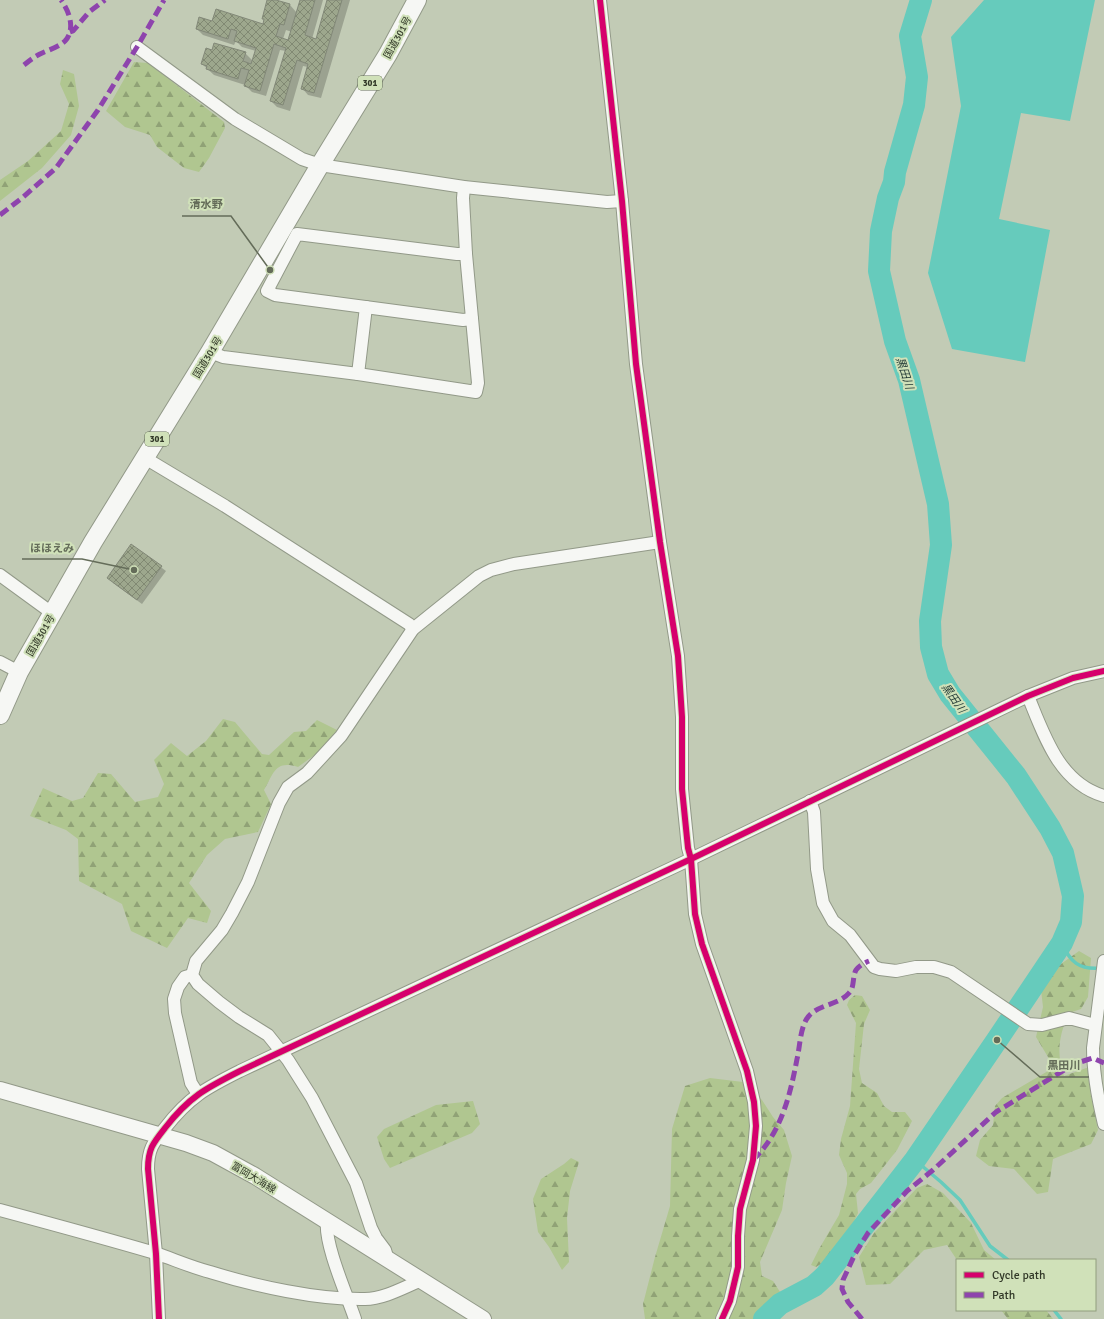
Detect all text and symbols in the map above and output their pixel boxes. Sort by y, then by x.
street label: 国道301号 [381,14,414,61]
road number: 301 [358,76,382,90]
callout: 清水野 [182,193,231,216]
text: 清水野 [190,198,223,211]
street label: 国道301号 [191,335,225,380]
water label: 黒田川 [893,355,916,392]
road number: 301 [145,432,169,446]
callout: ほほえみ [22,536,82,559]
text: ほほえみ [30,542,74,555]
street label: 国道301号 [24,612,58,659]
water label: 黒田川 [939,681,969,716]
callout: 黒田川 [1040,1054,1089,1077]
text: 黒田川 [1048,1059,1081,1072]
street label: 富岡大海線 [229,1160,278,1196]
legend [956,1259,1096,1311]
text: Cycle path [992,1268,1045,1283]
text: Path [992,1288,1015,1303]

